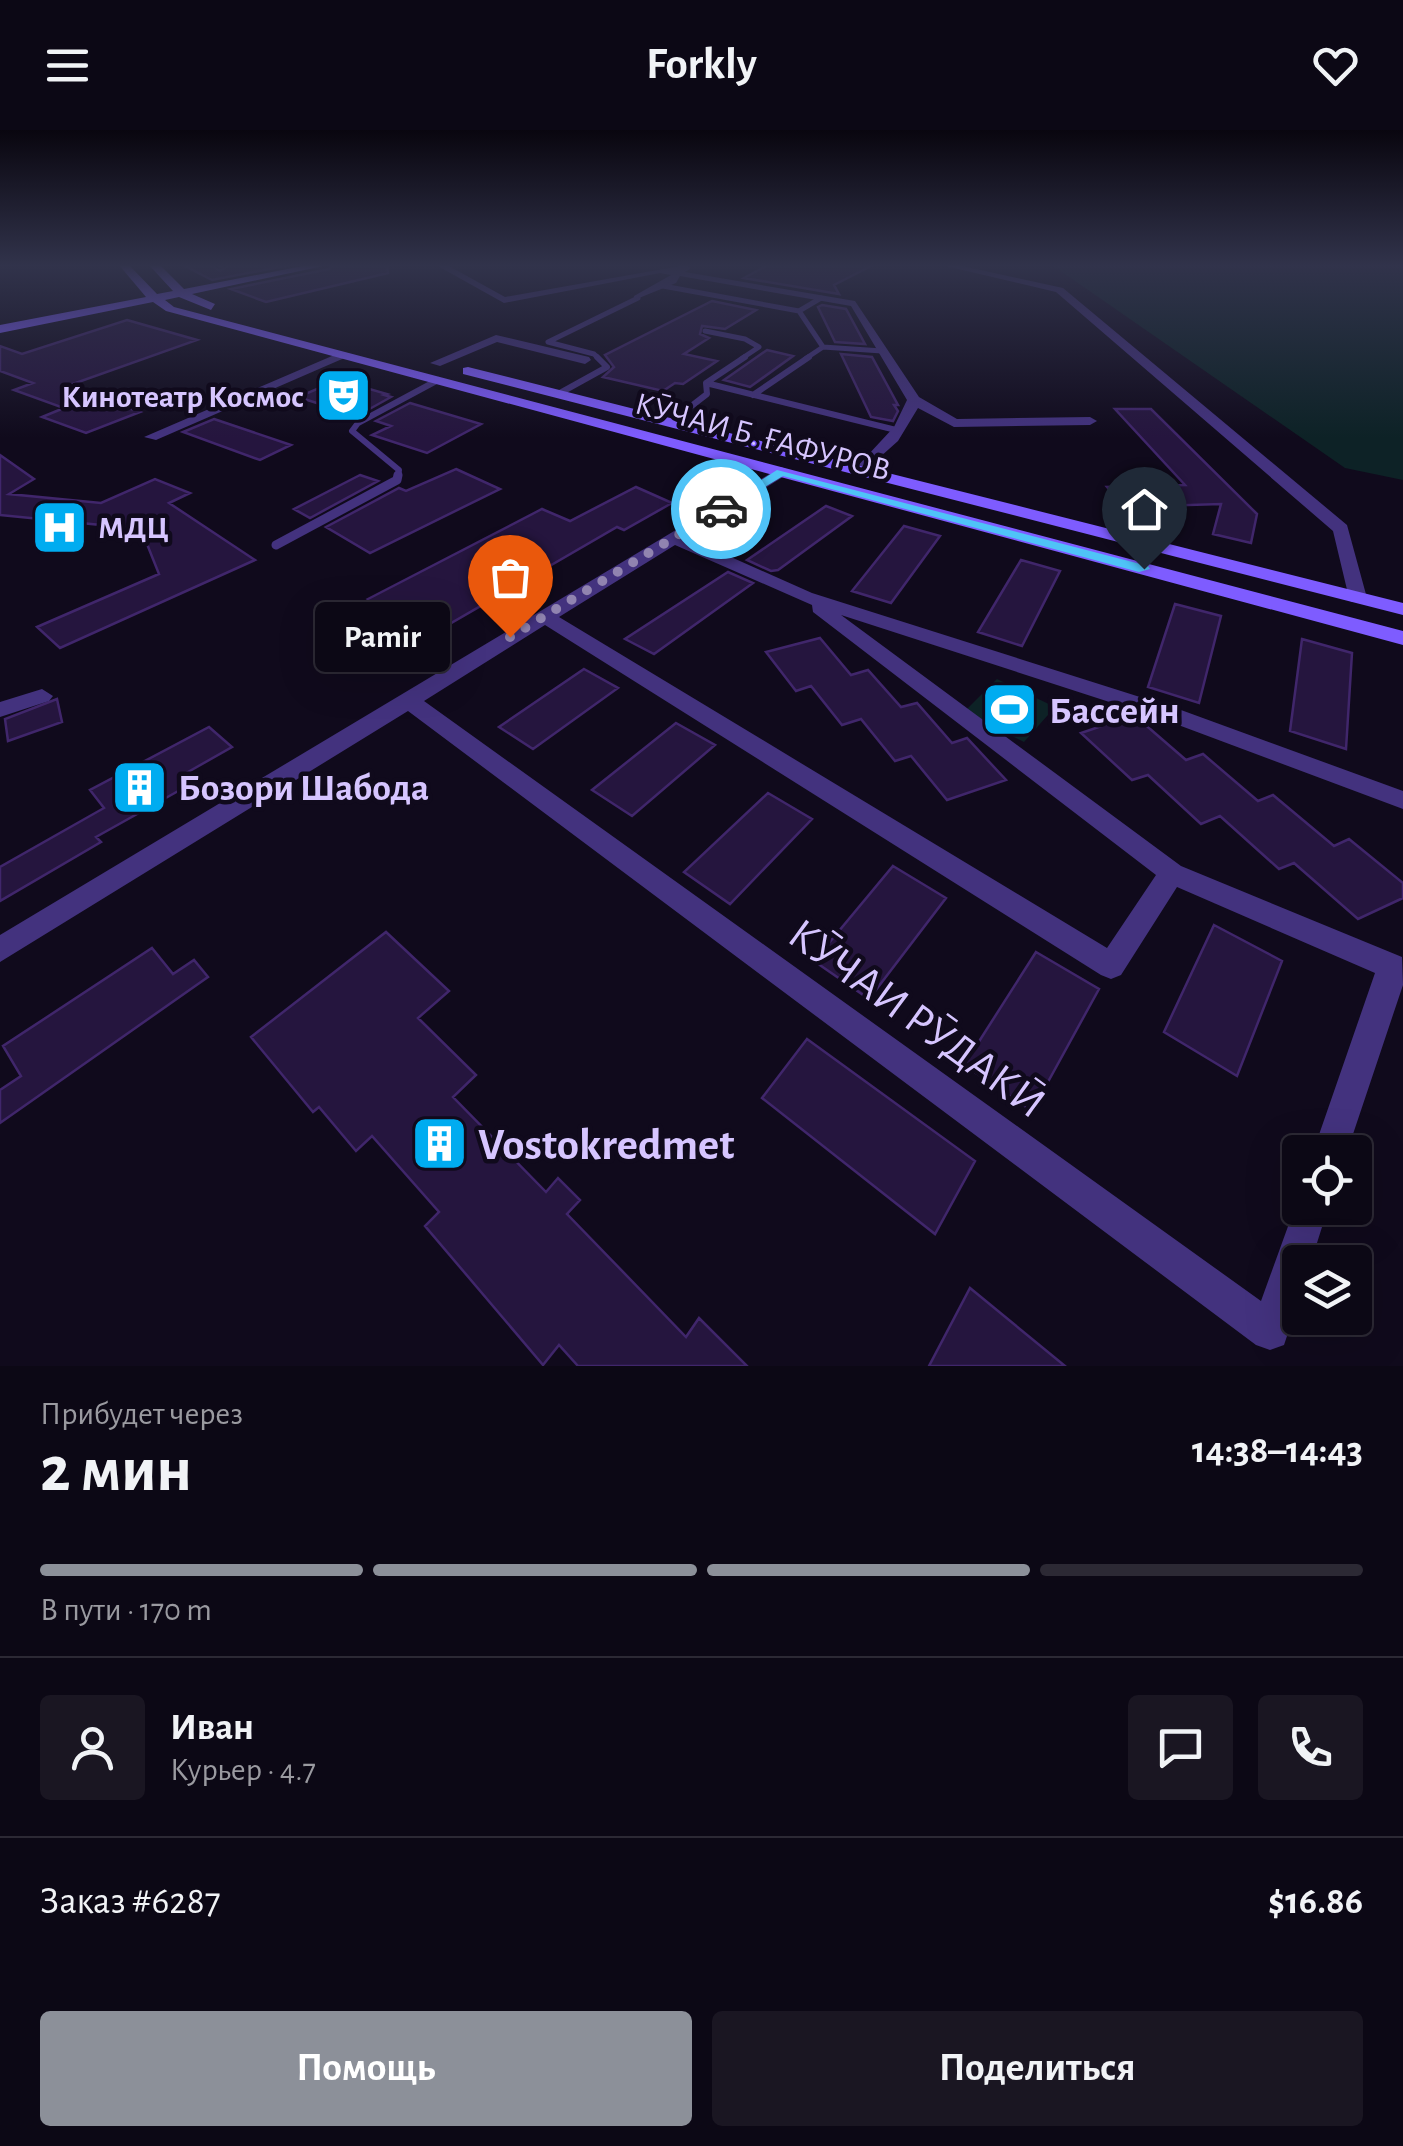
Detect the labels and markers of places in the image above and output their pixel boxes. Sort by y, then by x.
theatre icon: Кинотеатр Космос [313,366,373,426]
place label: Кинотеатр Космос [62,381,304,413]
pin [1102,467,1187,570]
hospital icon: МДЦ [29,497,89,557]
place label: МДЦ [98,512,169,544]
pin [468,535,553,638]
callout: Pamir [315,602,450,672]
sports icon: Бассейн [980,680,1040,740]
place label: Бассейн [1049,693,1180,731]
building icon: Бозори Шабода [109,757,169,817]
place label: Бозори Шабода [178,770,429,808]
building icon: Vostokredmet [409,1113,469,1173]
place label: Vostokredmet [478,1123,735,1168]

